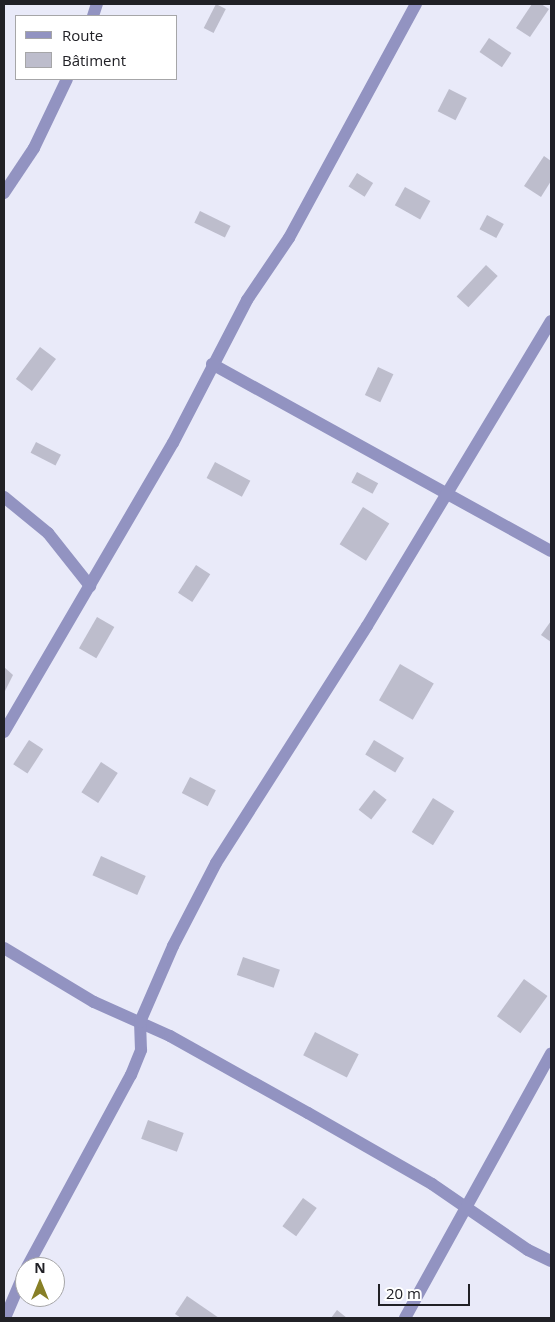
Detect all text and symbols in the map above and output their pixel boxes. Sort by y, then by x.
legend [15,15,178,80]
text: Route [62,25,103,45]
text: Bâtiment [62,50,126,70]
north arrow [15,1257,65,1307]
text: N [34,1258,46,1277]
scale bar [380,1274,472,1306]
text: 20 m [386,1283,421,1303]

